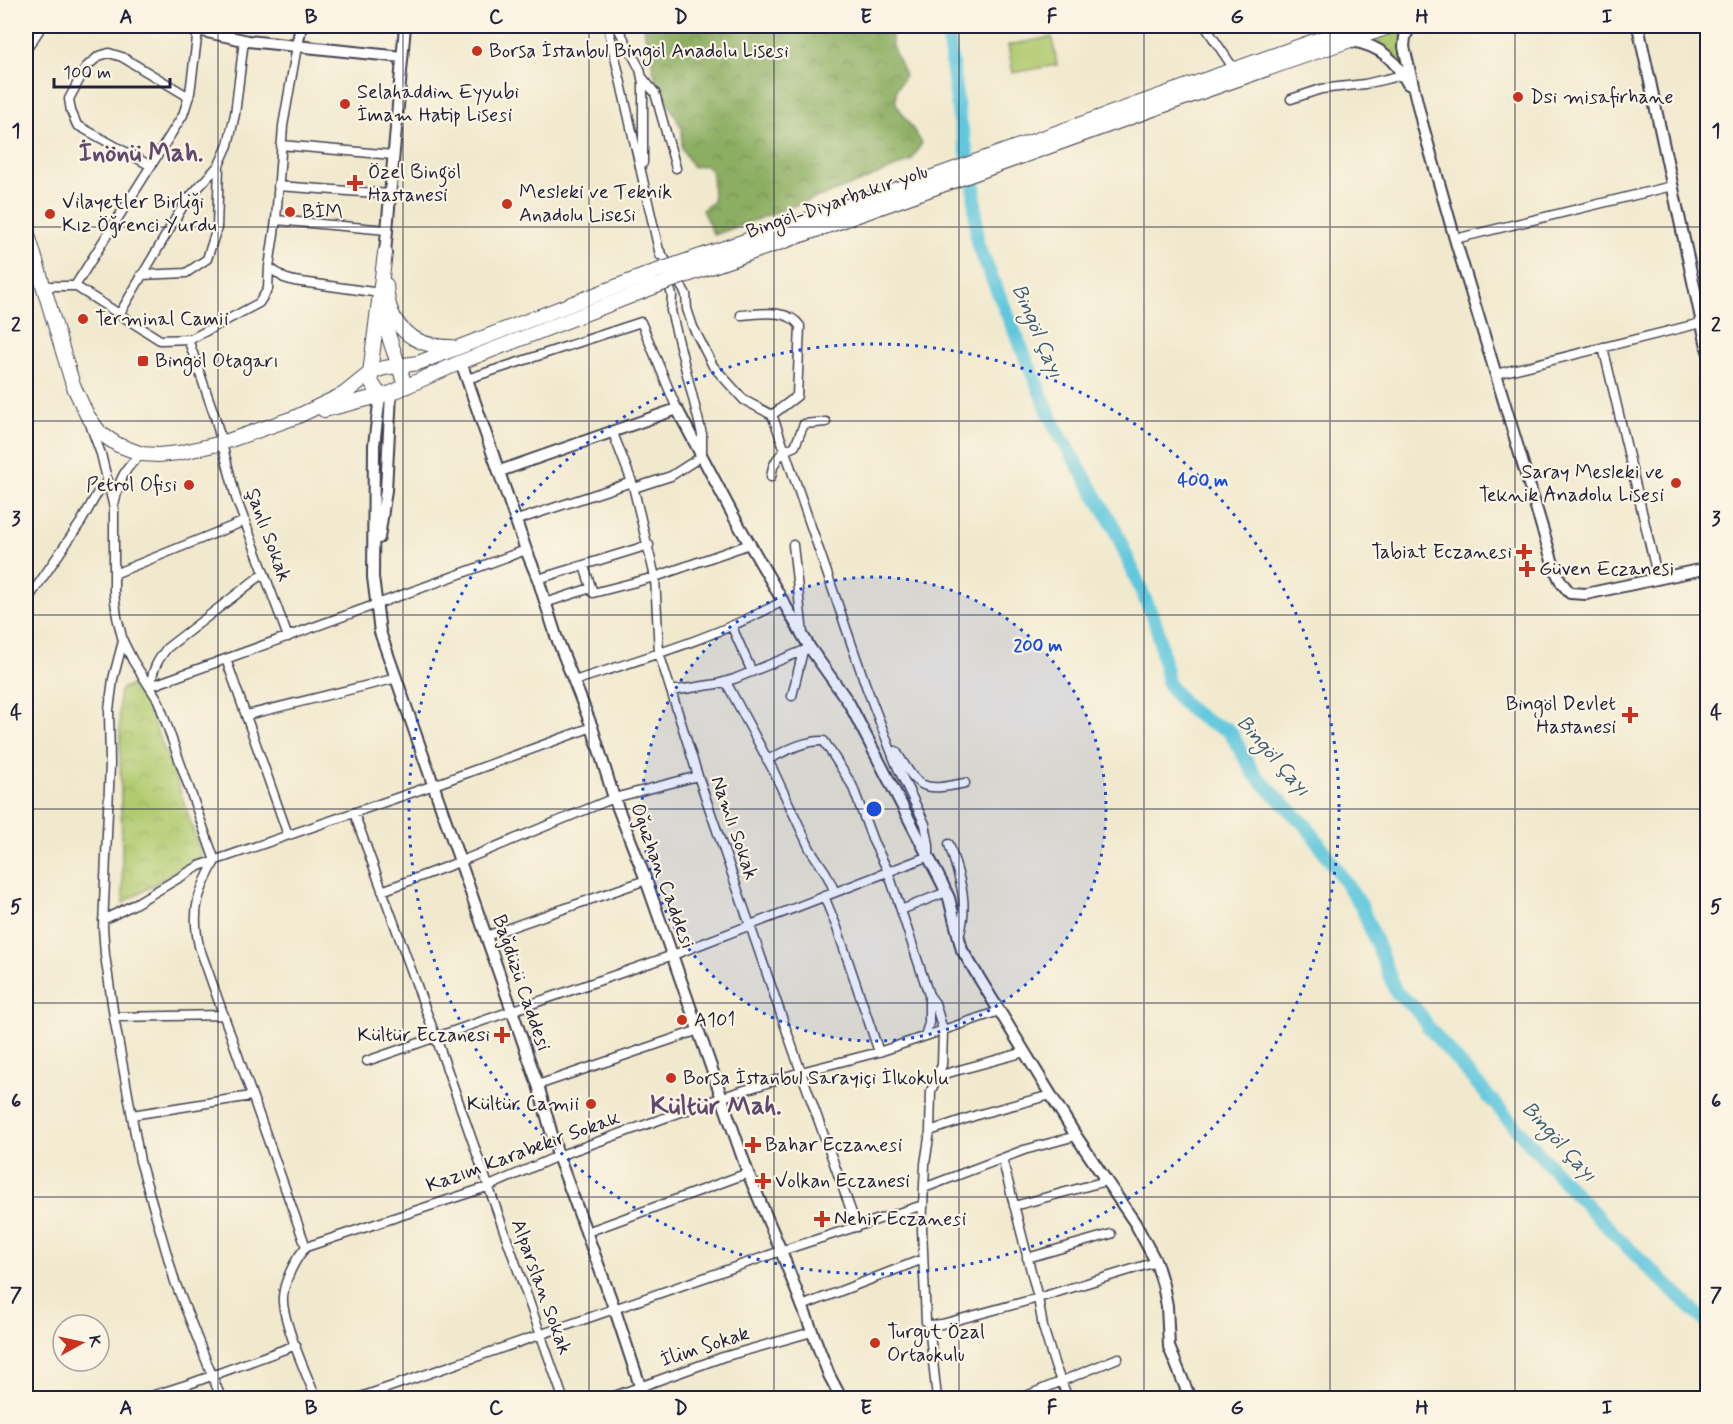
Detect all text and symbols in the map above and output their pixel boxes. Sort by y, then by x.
text: A [119,4,133,31]
text: B [305,4,318,31]
text: C [489,4,504,31]
text: D [674,4,688,31]
text: E [860,4,872,31]
text: F [1047,4,1058,31]
text: G [1230,4,1244,31]
text: H [1415,4,1429,31]
text: I [1602,4,1612,31]
place label: Borsa İstanbul Bingöl Anadolu Lisesi [489,38,789,66]
marker: Borsa İstanbul Bingöl Anadolu Lisesi [470,44,484,58]
scale bar [54,51,170,89]
text: 100 m [63,61,111,85]
place label: Selahaddin Eyyubi İmam Hatip Lisesi [357,79,519,129]
place label: Dsi misafirhane [1530,84,1674,111]
marker: Dsi misafirhane [1511,90,1525,104]
marker: Selahaddin Eyyubi İmam Hatip Lisesi [338,97,352,111]
text: 1 [12,118,20,145]
text: 1 [1712,118,1720,145]
district label: İnönü Mah. [79,137,203,171]
street label: Bingöl-Diyarbakır yolu [743,158,932,247]
place label: Özel Bingöl Hastanesi [368,159,461,209]
marker: Özel Bingöl Hastanesi [346,174,364,192]
place label: Mesleki ve Teknik Anadolu Lisesi [519,179,672,229]
place label: Vilayetler Birliği Kız Öğrenci Yurdu [62,189,217,239]
marker: Mesleki ve Teknik Anadolu Lisesi [500,197,514,211]
place label: BİM [302,199,343,226]
marker: BİM [283,205,297,219]
marker: Vilayetler Birliği Kız Öğrenci Yurdu [43,207,57,221]
water label: Bingöl Çayı [1003,280,1069,383]
place label: Terminal Camii [95,306,229,333]
text: 2 [11,312,21,339]
marker: Terminal Camii [76,312,90,326]
text: 2 [1711,312,1721,339]
place label: Bingöl Otagarı [155,348,279,376]
marker: Bingöl Otagarı [136,354,150,368]
place label: Saray Mesleki ve Teknik Anadolu Lisesi [1479,459,1664,509]
text: 400 m [1178,469,1228,493]
place label: Petrol Ofisi [86,472,177,499]
marker: Saray Mesleki ve Teknik Anadolu Lisesi [1669,476,1683,490]
marker: Petrol Ofisi [182,478,196,492]
street label: Şanlı Sokak [239,484,297,586]
text: 3 [11,506,21,533]
text: 3 [1711,506,1721,533]
place label: Tabiat Eczanesi [1371,539,1512,566]
marker: Tabiat Eczanesi [1517,545,1531,559]
place label: Güven Eczanesi [1539,556,1674,583]
marker: Güven Eczanesi [1520,562,1534,576]
text: 200 m [1013,634,1063,658]
place label: Bingöl Devlet Hastanesi [1506,691,1616,741]
text: 4 [10,700,22,727]
text: 4 [1710,700,1722,727]
marker: Bingöl Devlet Hastanesi [1621,706,1639,724]
water label: Bingöl Çayı [1228,709,1316,804]
street label: Namlı Sokak [704,772,764,884]
centre of rings [864,799,884,819]
street label: Oğuzhan Caddesi [623,800,701,952]
text: 5 [10,894,22,921]
text: 5 [1710,894,1722,921]
street label: Bağdüzü Caddesi [485,911,557,1055]
place label: A101 [694,1007,735,1034]
marker: A101 [675,1013,689,1027]
place label: Kültür Eczanesi [357,1022,490,1049]
marker: Kültür Eczanesi [495,1028,509,1042]
place label: Borsa İstanbul Sarayiçi İlkokulu [683,1065,949,1092]
marker: Borsa İstanbul Sarayiçi İlkokulu [664,1071,678,1085]
text: 6 [11,1088,21,1115]
text: 6 [1711,1088,1721,1115]
district label: Kültür Mah. [650,1090,782,1124]
place label: Kültür Camii [467,1091,579,1118]
water label: Bingöl Çayı [1514,1096,1603,1190]
marker: Kültür Camii [584,1097,598,1111]
street label: Kazım Karabekir Sokak [423,1104,623,1200]
place label: Bahar Eczanesi [765,1132,902,1159]
marker: Bahar Eczanesi [746,1138,760,1152]
place label: Volkan Eczanesi [775,1168,910,1195]
marker: Volkan Eczanesi [756,1174,770,1188]
place label: Nehir Eczanesi [834,1206,966,1233]
marker: Nehir Eczanesi [815,1212,829,1226]
street label: Alparslan Sokak [504,1215,578,1359]
text: 7 [10,1282,22,1309]
text: 7 [1710,1282,1722,1309]
north arrow [51,1313,111,1373]
place label: Turgut Özal Ortaokulu [887,1319,985,1369]
street label: İlim Sokak [657,1320,753,1374]
text: K [83,1334,106,1349]
marker: Turgut Özal Ortaokulu [868,1336,882,1350]
text: A [119,1395,133,1422]
text: B [305,1395,318,1422]
text: C [489,1395,504,1422]
text: D [674,1395,688,1422]
text: E [860,1395,872,1422]
text: F [1047,1395,1058,1422]
text: G [1230,1395,1244,1422]
text: H [1415,1395,1429,1422]
text: I [1602,1395,1612,1422]

